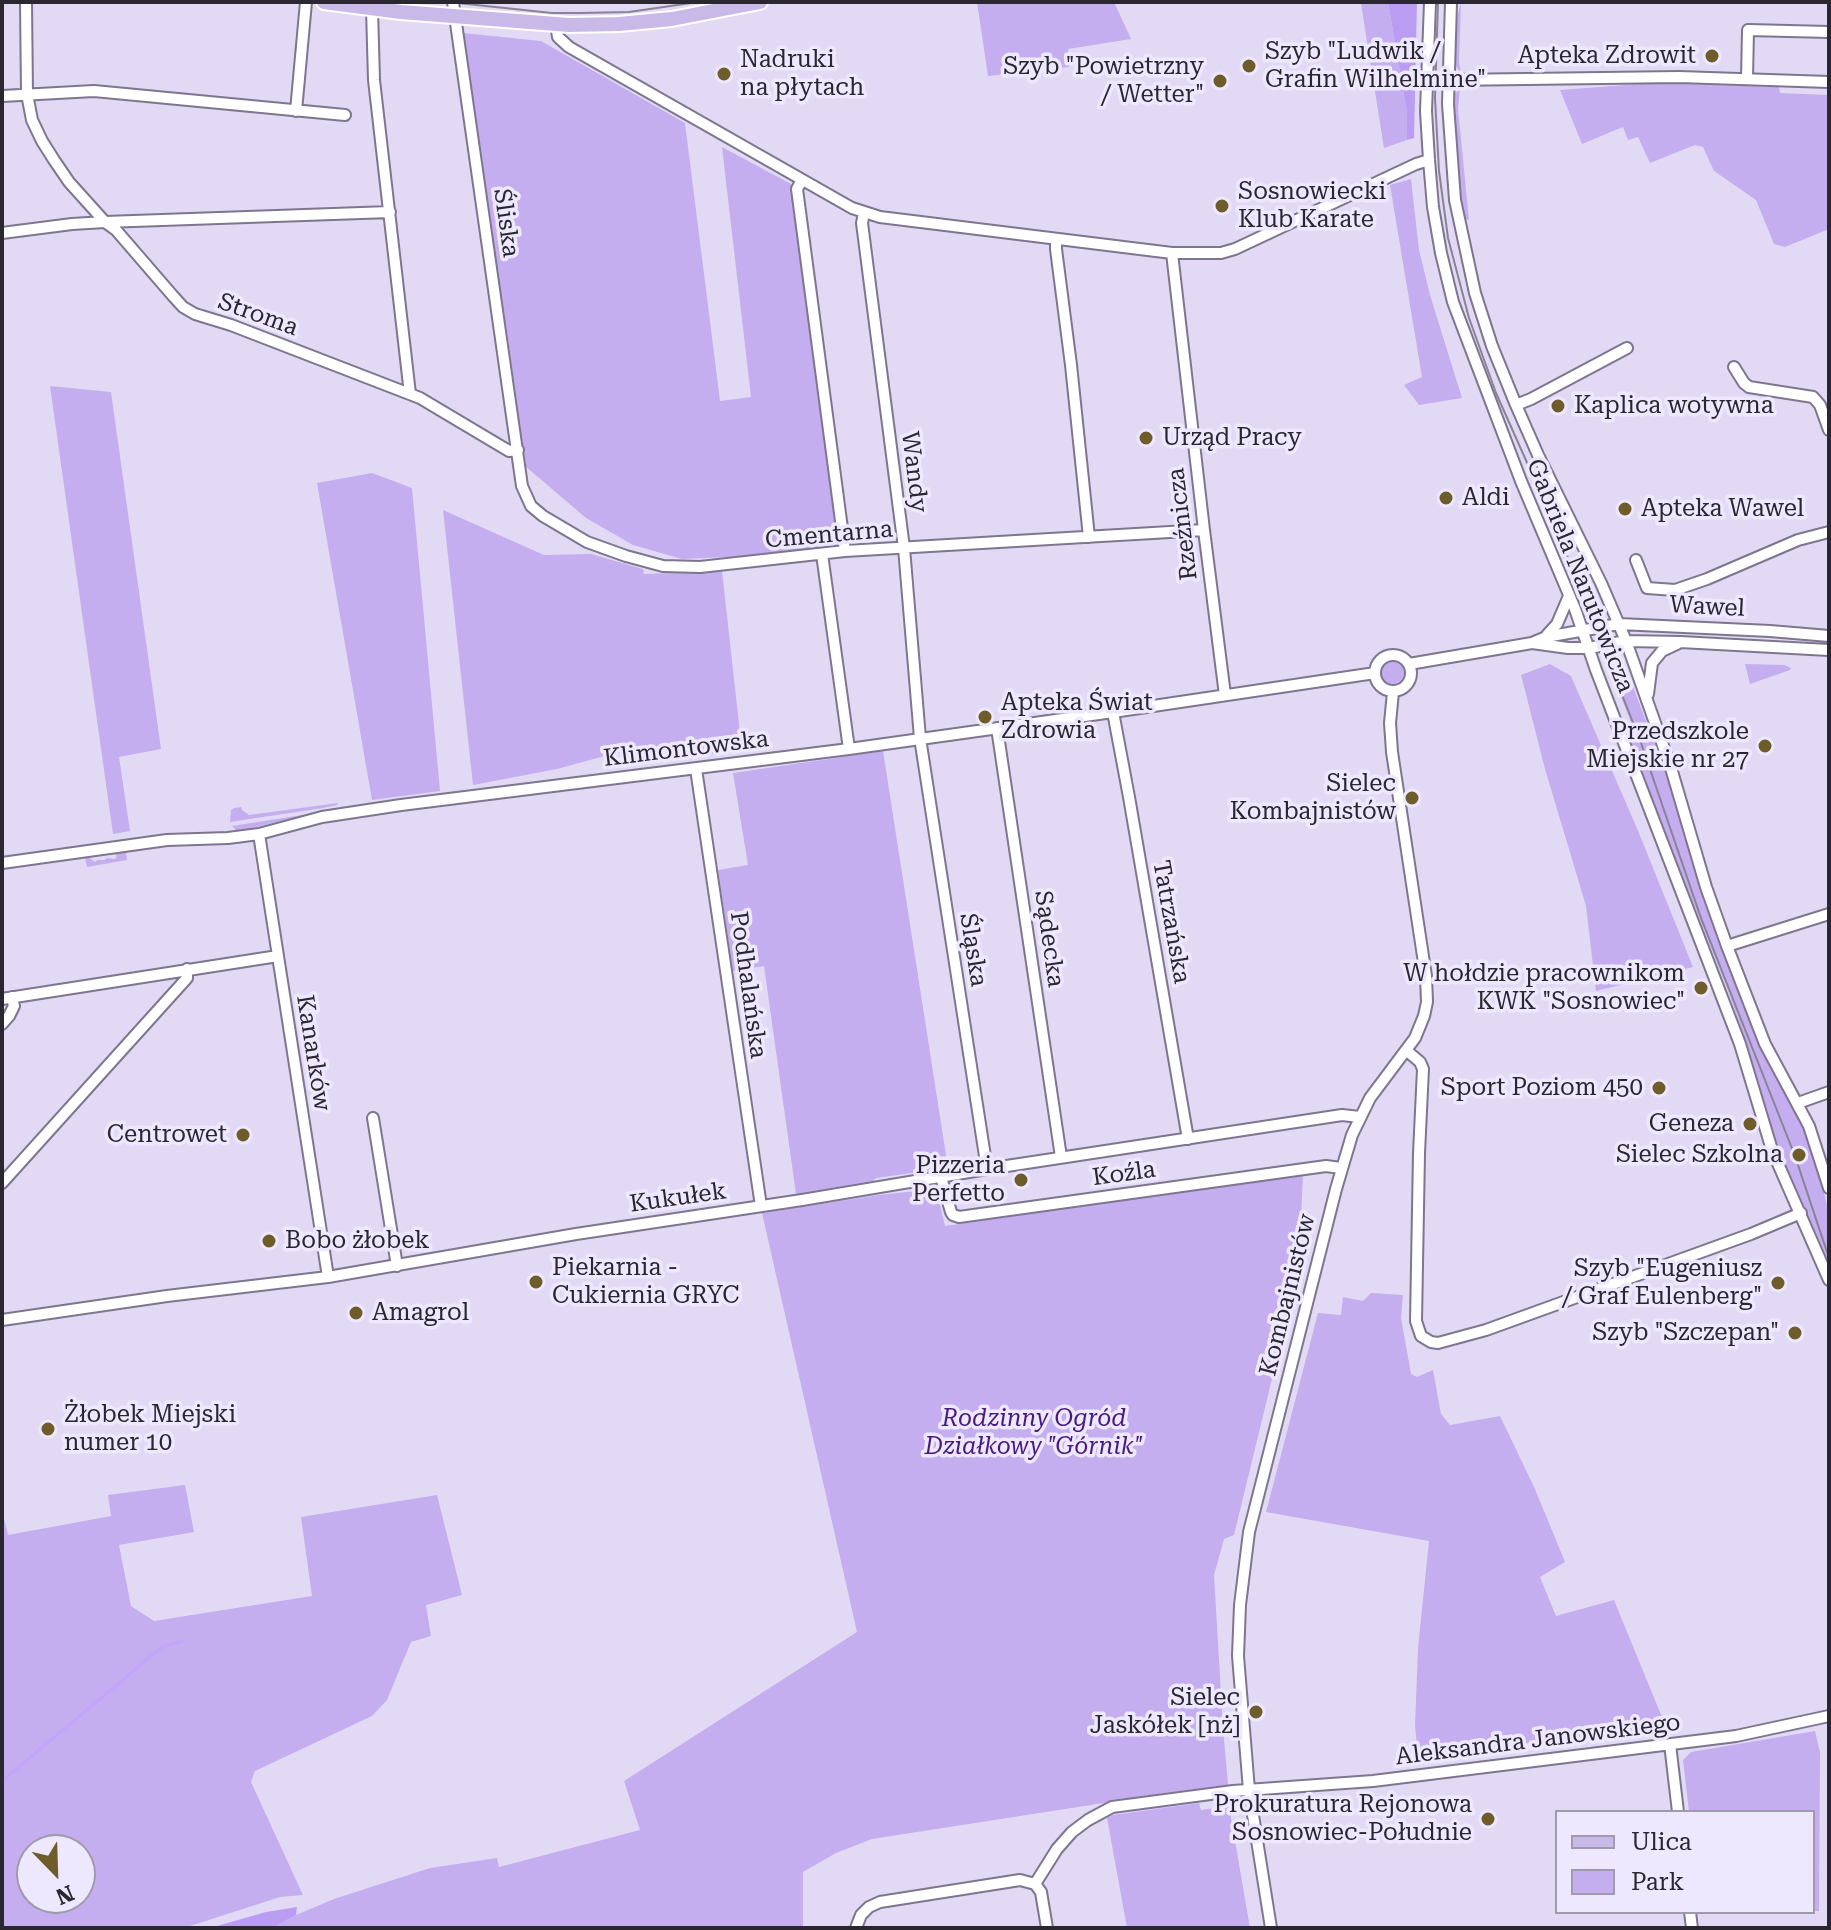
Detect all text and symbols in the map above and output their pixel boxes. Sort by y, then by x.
place label: Szyb "Ludwik / Grafin Wilhelmine" [1265,38,1486,94]
place label: Apteka Zdrowit [1518,42,1696,70]
place label: Nadruki na płytach [740,46,864,102]
marker: Apteka Zdrowit [1703,47,1721,65]
place label: Szyb "Powietrzny / Wetter" [1003,53,1204,109]
marker: Szyb "Ludwik / Grafin Wilhelmine" [1240,57,1258,75]
marker: Nadruki na płytach [715,65,733,83]
marker: Szyb "Powietrzny / Wetter" [1211,72,1229,90]
place label: Sosnowiecki Klub Karate [1238,178,1386,234]
street label: Śliska [487,187,525,259]
marker: Sosnowiecki Klub Karate [1213,197,1231,215]
street label: Stroma [214,287,302,343]
place label: Kaplica wotywna [1574,392,1774,420]
marker: Kaplica wotywna [1549,397,1567,415]
place label: Urząd Pracy [1162,424,1302,452]
marker: Urząd Pracy [1137,429,1155,447]
street label: Wandy [895,430,933,514]
street label: Gabriela Narutowicza [1520,455,1640,697]
street label: Rzeźnicza [1162,466,1204,582]
place label: Aldi [1462,484,1510,512]
marker: Aldi [1437,489,1455,507]
place label: Apteka Wawel [1641,495,1804,523]
marker: Apteka Wawel [1616,500,1634,518]
street label: Cmentarna [764,515,894,555]
street label: Wawel [1668,591,1746,623]
place label: Apteka Świat Zdrowia [1001,689,1153,745]
marker: Apteka Świat Zdrowia [976,708,994,726]
place label: Przedszkole Miejskie nr 27 [1586,718,1749,774]
street label: Klimontowska [602,725,770,773]
marker: Przedszkole Miejskie nr 27 [1756,737,1774,755]
place label: Sielec Kombajnistów [1230,770,1396,826]
marker: Sielec Kombajnistów [1403,789,1421,807]
street label: Tatrzańska [1146,858,1196,986]
street label: Sądecka [1028,889,1070,989]
street label: Podhalańska [723,910,773,1060]
street label: Śląska [953,911,993,989]
place label: W hołdzie pracownikom KWK "Sosnowiec" [1403,960,1685,1016]
marker: W hołdzie pracownikom KWK "Sosnowiec" [1692,979,1710,997]
street label: Kanarków [290,993,336,1113]
place label: Sport Poziom 450 [1441,1074,1643,1102]
marker: Sport Poziom 450 [1650,1079,1668,1097]
place label: Geneza [1649,1110,1734,1138]
marker: Geneza [1741,1115,1759,1133]
place label: Centrowet [107,1121,227,1149]
marker: Centrowet [234,1126,252,1144]
place label: Sielec Szkolna [1616,1141,1783,1169]
marker: Sielec Szkolna [1790,1146,1808,1164]
place label: Pizzeria Perfetto [912,1152,1005,1208]
street label: Koźla [1091,1155,1157,1193]
marker: Pizzeria Perfetto [1012,1171,1030,1189]
street label: Kukułek [628,1177,728,1219]
street label: Kombajnistów [1254,1211,1322,1379]
place label: Bobo żłobek [285,1227,429,1255]
marker: Bobo żłobek [260,1232,278,1250]
place label: Piekarnia - Cukiernia GRYC [552,1254,739,1310]
place label: Szyb "Eugeniusz / Graf Eulenberg" [1562,1255,1762,1311]
marker: Piekarnia - Cukiernia GRYC [527,1273,545,1291]
marker: Szyb "Eugeniusz / Graf Eulenberg" [1769,1274,1787,1292]
place label: Amagrol [372,1299,469,1327]
marker: Amagrol [347,1304,365,1322]
place label: Szyb "Szczepan" [1592,1319,1779,1347]
marker: Szyb "Szczepan" [1786,1324,1804,1342]
place label: Żłobek Miejski numer 10 [64,1401,236,1457]
park label: Rodzinny Ogród Działkowy "Górnik" [925,1405,1143,1461]
marker: Żłobek Miejski numer 10 [39,1420,57,1438]
place label: Sielec Jaskółek [nż] [1090,1684,1240,1740]
marker: Sielec Jaskółek [nż] [1247,1703,1265,1721]
street label: Aleksandra Janowskiego [1394,1708,1682,1772]
place label: Prokuratura Rejonowa Sosnowiec-Południe [1214,1791,1472,1847]
marker: Prokuratura Rejonowa Sosnowiec-Południe [1479,1810,1497,1828]
legend [1555,1810,1815,1914]
text: Ulica [1631,1828,1692,1856]
north arrow [16,1834,96,1914]
text: Park [1631,1868,1684,1896]
text: N [52,1880,77,1910]

